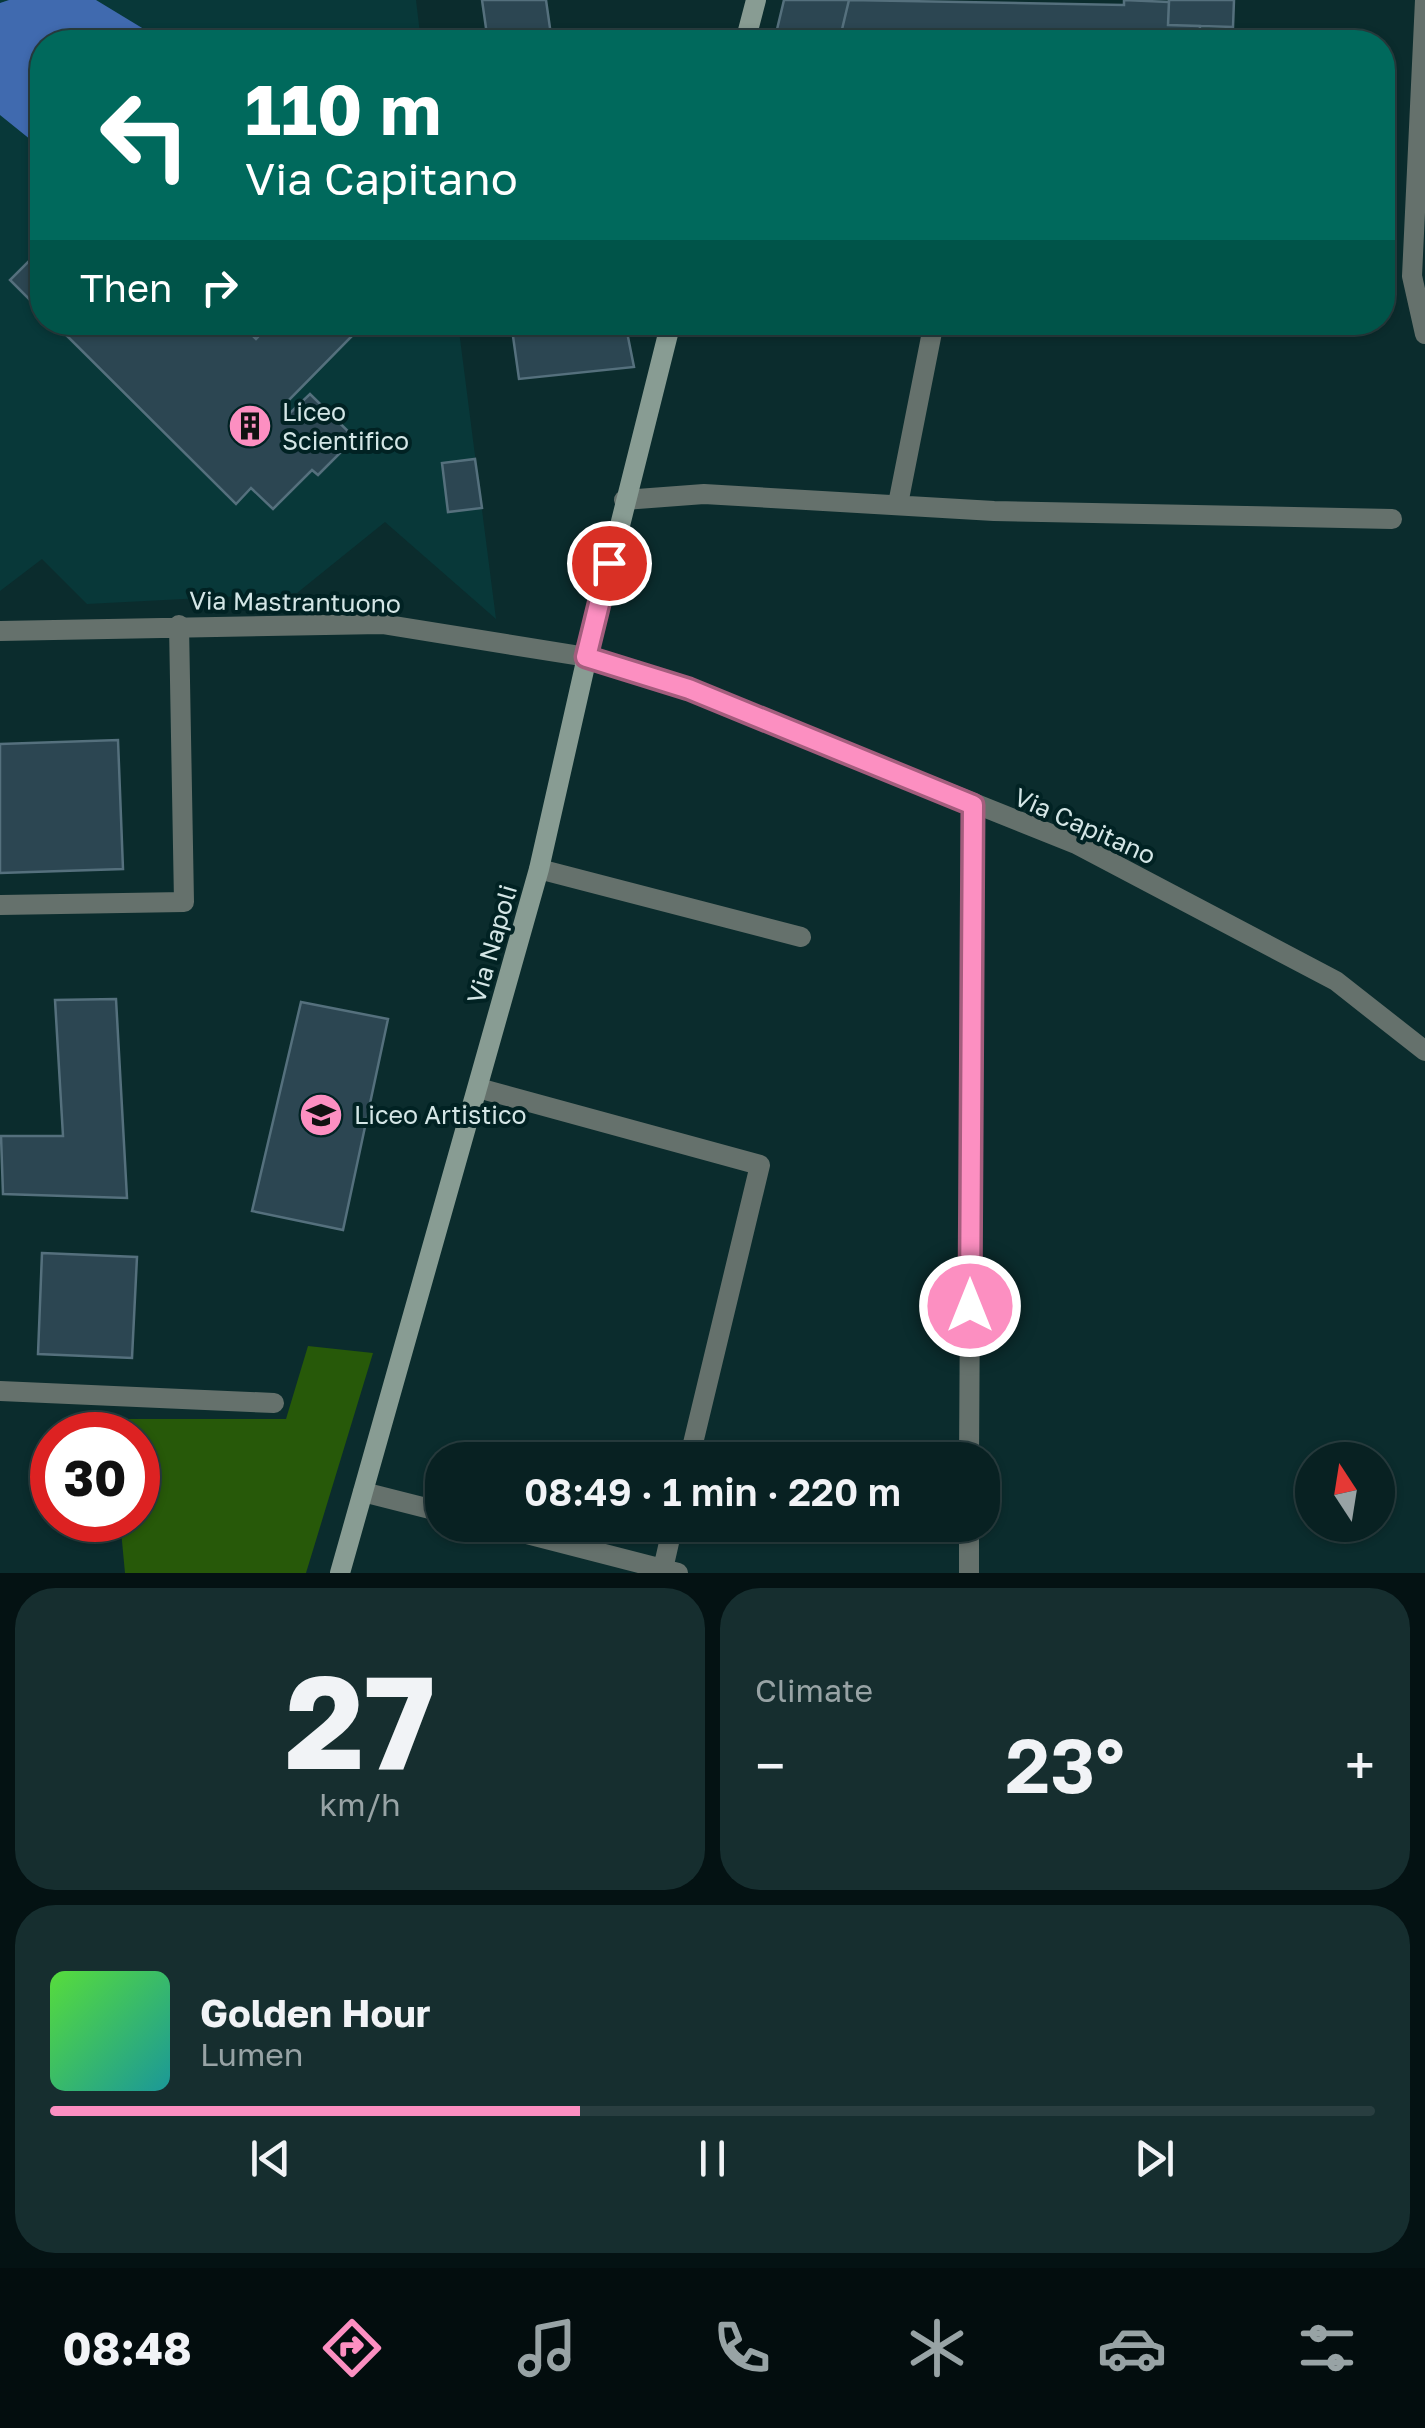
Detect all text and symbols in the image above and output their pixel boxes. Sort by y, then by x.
text: 110 m [245,66,441,150]
icon: left [80,70,210,200]
text: Via Capitano [245,151,518,205]
icon: right [192,260,247,315]
text: Then [80,265,172,310]
place label: Liceo Scientifico [282,396,409,456]
building icon: Liceo Scientifico [227,403,273,449]
pin [567,521,652,606]
icon: arrive [582,536,637,591]
street label: Via Mastrantuono [189,584,401,619]
street label: Via Capitano [1010,781,1161,871]
street label: Via Napoli [460,881,523,1007]
school or university icon: Liceo Artistico [298,1092,344,1138]
place label: Liceo Artistico [354,1099,527,1130]
position arrow [918,1254,1022,1358]
speed limit sign: 30 [30,1412,160,1542]
north arrow [1295,1442,1395,1542]
map controls [1295,1442,1395,1542]
text: 08:49 · 1 min · 220 m [524,1469,901,1514]
text: 27 [285,1642,435,1798]
text: Climate [755,1671,873,1709]
text: 23° [1005,1719,1125,1810]
text: − [755,1732,785,1798]
text: + [1345,1732,1375,1798]
text: km/h [319,1785,401,1823]
text: Golden Hour [200,1990,431,2035]
text: Lumen [200,2035,304,2073]
icon: previous [243,2131,298,2186]
icon: pause [685,2131,740,2186]
icon: next [1127,2131,1182,2186]
icon: directions [317,2313,387,2383]
icon: music [512,2313,582,2383]
icon: phone [707,2313,777,2383]
icon: climate [902,2313,972,2383]
icon: car [1097,2313,1167,2383]
icon: filters [1292,2313,1362,2383]
text: 08:48 [63,2321,192,2375]

